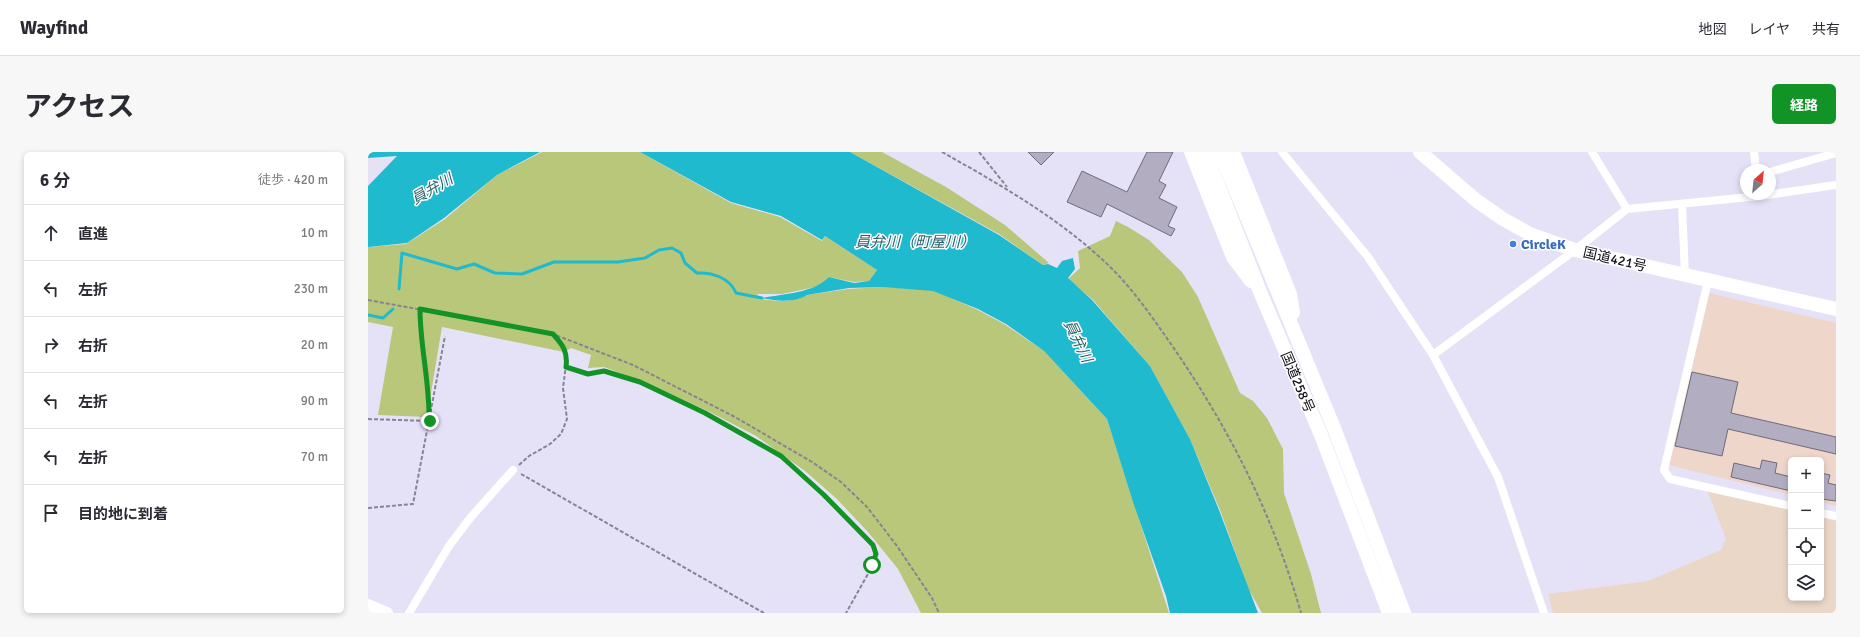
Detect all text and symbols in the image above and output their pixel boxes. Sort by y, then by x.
text: Wayfind [20,16,88,40]
text: 地図 [1698,21,1726,38]
text: レイヤ [1748,21,1790,38]
text: 共有 [1812,21,1840,38]
button: 経路 [1772,84,1836,124]
text: アクセス [24,90,135,124]
north arrow [1740,164,1776,200]
water label: 員弁川 [408,169,458,208]
text: 6 分 [40,170,70,191]
text: 徒歩 · 420 m [258,172,328,188]
icon: ahead [40,222,62,244]
text: 直進 [78,225,108,243]
text: 10 m [301,225,328,241]
water label: 員弁川（町屋川） [855,233,975,251]
place label: CircleK [1521,236,1566,253]
marker: CircleK [1508,239,1518,249]
street label: 国道421号 [1581,244,1648,275]
icon: left [40,278,62,300]
text: 左折 [78,281,108,299]
text: 230 m [294,281,328,297]
water label: 員弁川 [1060,317,1097,367]
icon: right [40,334,62,356]
text: 右折 [78,337,108,355]
text: 20 m [301,337,328,353]
street label: 国道258号 [1277,349,1318,415]
icon: left [40,390,62,412]
text: 左折 [78,393,108,411]
text: 90 m [301,393,328,409]
route end [421,412,439,430]
icon: left [40,446,62,468]
text: 左折 [78,449,108,467]
text: 70 m [301,449,328,465]
map controls [1788,457,1824,601]
button: + [1788,457,1824,493]
button: − [1788,493,1824,529]
icon: arrive [40,502,62,524]
text: 目的地に到着 [78,505,168,523]
button: locate [1788,529,1824,565]
route start [863,556,881,574]
button: layers [1788,565,1824,601]

